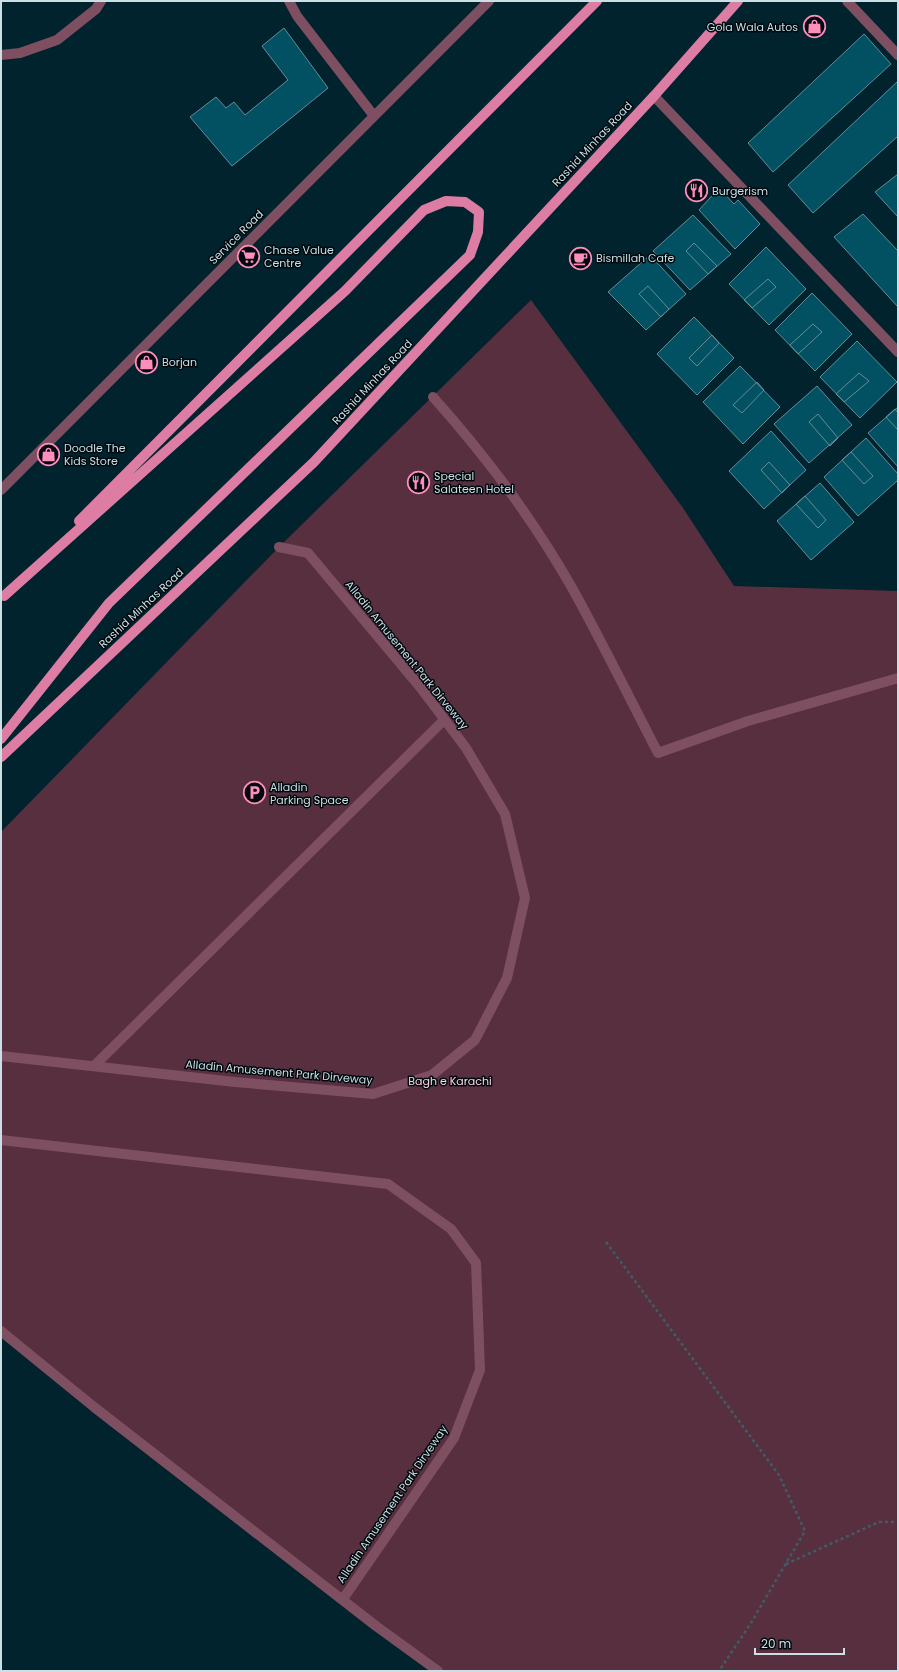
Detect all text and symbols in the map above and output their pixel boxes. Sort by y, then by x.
shop icon: Gola Wala Autos [801,14,827,40]
place label: Gola Wala Autos [707,19,798,35]
street label: Rashid Minhas Road [548,98,636,190]
restaurant icon: Burgerism [683,178,709,204]
place label: Burgerism [712,183,768,199]
street label: Service Road [205,206,267,268]
place label: Chase Value Centre [264,242,334,271]
supermarket icon: Chase Value Centre [236,243,262,269]
cafe icon: Bismillah Cafe [567,245,593,271]
place label: Bismillah Cafe [596,250,675,266]
street label: Rashid Minhas Road [328,336,416,428]
shop icon: Borjan [134,349,160,375]
place label: Borjan [162,354,197,370]
place label: Doodle The Kids Store [64,440,126,469]
shop icon: Doodle The Kids Store [36,441,62,467]
place label: Special Salateen Hotel [434,468,514,497]
restaurant icon: Special Salateen Hotel [406,469,432,495]
street label: Rashid Minhas Road [95,564,187,652]
street label: Alladin Amusement Park Dirveway [342,577,473,734]
place label: Alladin Parking Space [270,779,349,808]
parking icon: Alladin Parking Space [242,780,268,806]
street label: Alladin Amusement Park Dirveway [185,1056,374,1088]
park label: Bagh e Karachi [408,1073,492,1089]
street label: Alladin Amusement Park Dirveway [333,1421,452,1586]
scale bar [755,1630,844,1656]
text: 20 m [761,1635,791,1652]

